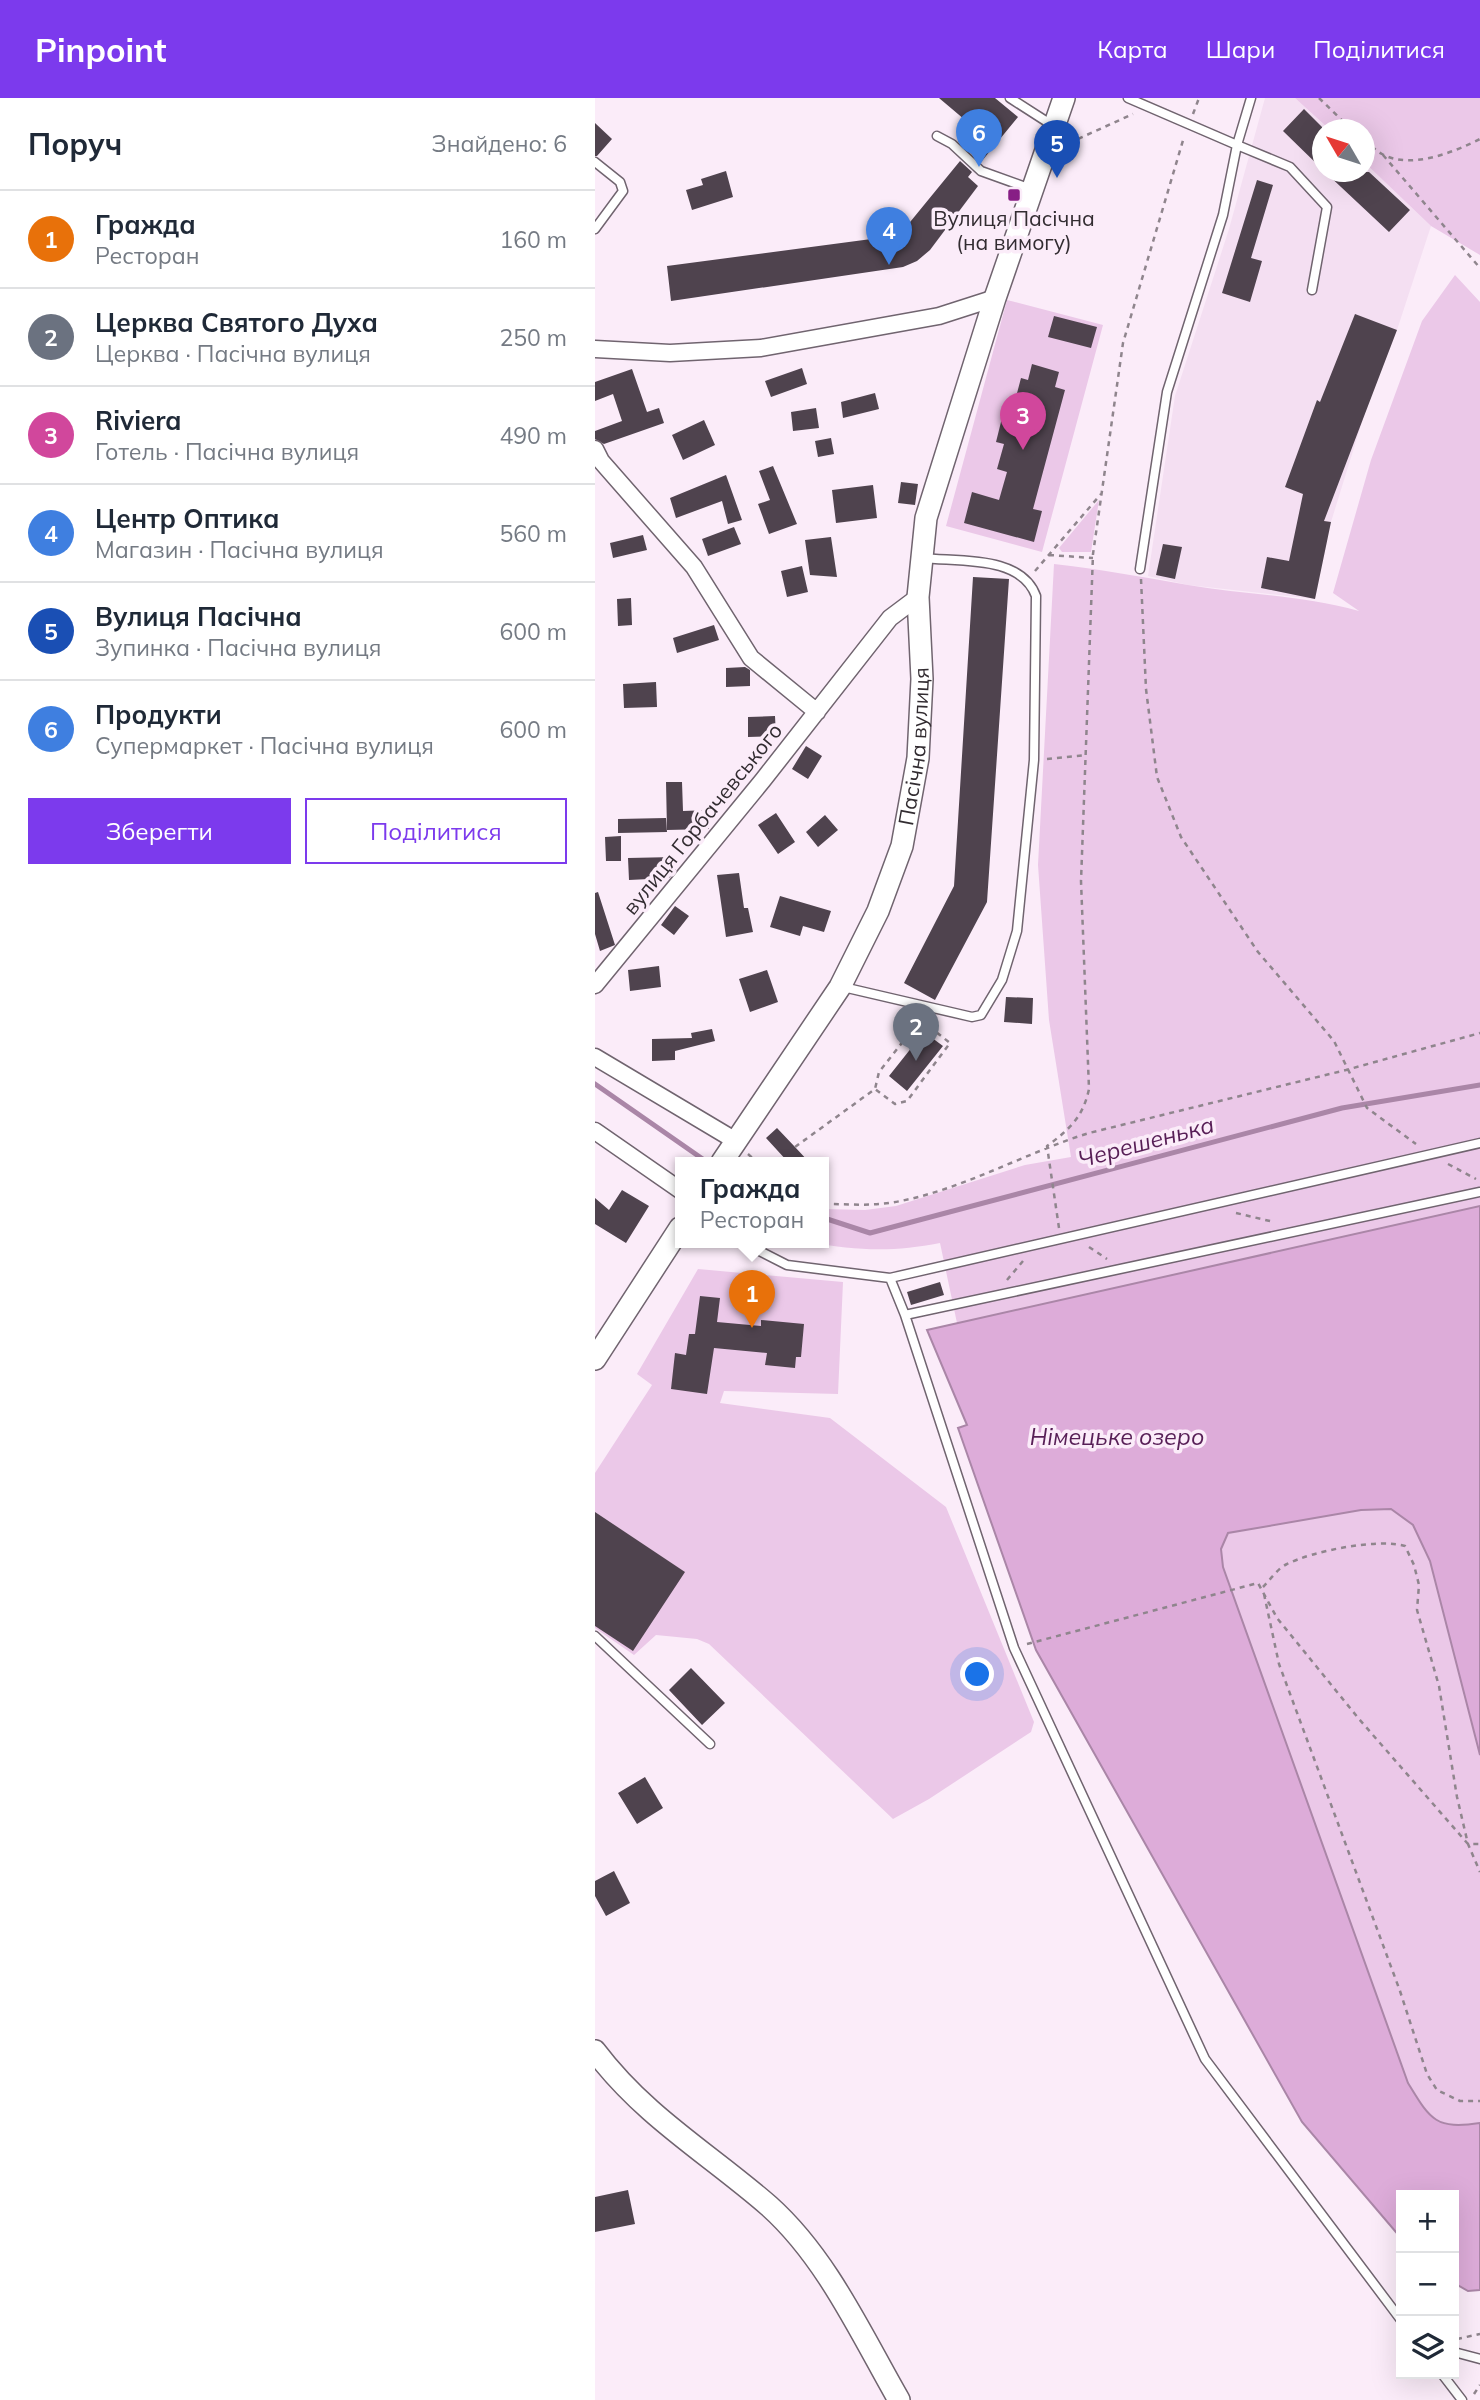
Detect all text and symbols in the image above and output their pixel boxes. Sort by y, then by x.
text: Pinpoint [35,29,167,70]
text: Карта [1097,34,1168,64]
text: Шари [1206,34,1275,64]
text: Поділитися [1313,34,1445,64]
pin: 6 [956,109,1002,167]
north arrow [1312,119,1375,182]
pin: 5 [1034,120,1080,178]
text: Поруч [28,125,122,163]
text: Знайдено: 6 [432,129,567,158]
marker: Вулиця Пасічна (на вимогу) [1006,187,1022,203]
place label: Вулиця Пасічна (на вимогу) [933,205,1095,255]
pin: 4 [866,207,912,265]
text: Гражда [95,208,196,241]
text: 1 [44,225,58,254]
text: 160 m [499,225,567,254]
text: Ресторан [95,241,200,270]
text: Церква Святого Духа [95,306,378,339]
text: 2 [44,323,58,352]
text: 250 m [499,323,567,352]
text: Церква · Пасічна вулиця [95,339,371,368]
pin: 3 [1000,392,1046,450]
text: Riviera [95,404,181,437]
text: 3 [44,421,58,450]
text: 490 m [499,421,567,450]
text: Готель · Пасічна вулиця [95,437,359,466]
text: Центр Оптика [95,502,280,535]
text: 4 [44,519,58,548]
text: 560 m [499,519,567,548]
text: Магазин · Пасічна вулиця [95,535,384,564]
text: Вулиця Пасічна [95,600,302,633]
text: 5 [44,617,58,646]
text: 600 m [499,617,567,646]
text: Зупинка · Пасічна вулиця [95,633,381,662]
street label: Пасічна вулиця [892,667,934,827]
text: Продукти [95,698,222,731]
text: 6 [44,715,58,744]
text: 600 m [499,715,567,744]
street label: вулиця Горбачевського [617,717,787,919]
text: Супермаркет · Пасічна вулиця [95,731,434,760]
button: Зберегти [28,798,291,864]
button: Поділитися [305,798,567,864]
pin: 2 [893,1003,939,1061]
water label: Черешенька [1075,1109,1217,1174]
popup [675,1157,829,1248]
text: Гражда [700,1172,801,1205]
text: Ресторан [700,1205,804,1234]
pin: 1 [729,1270,775,1328]
water label: Німецьке озеро [1030,1422,1204,1451]
your location [960,1657,994,1691]
map controls [1396,2190,1459,2379]
button: + [1396,2190,1459,2253]
button: − [1396,2253,1459,2316]
button: layers [1396,2316,1459,2379]

